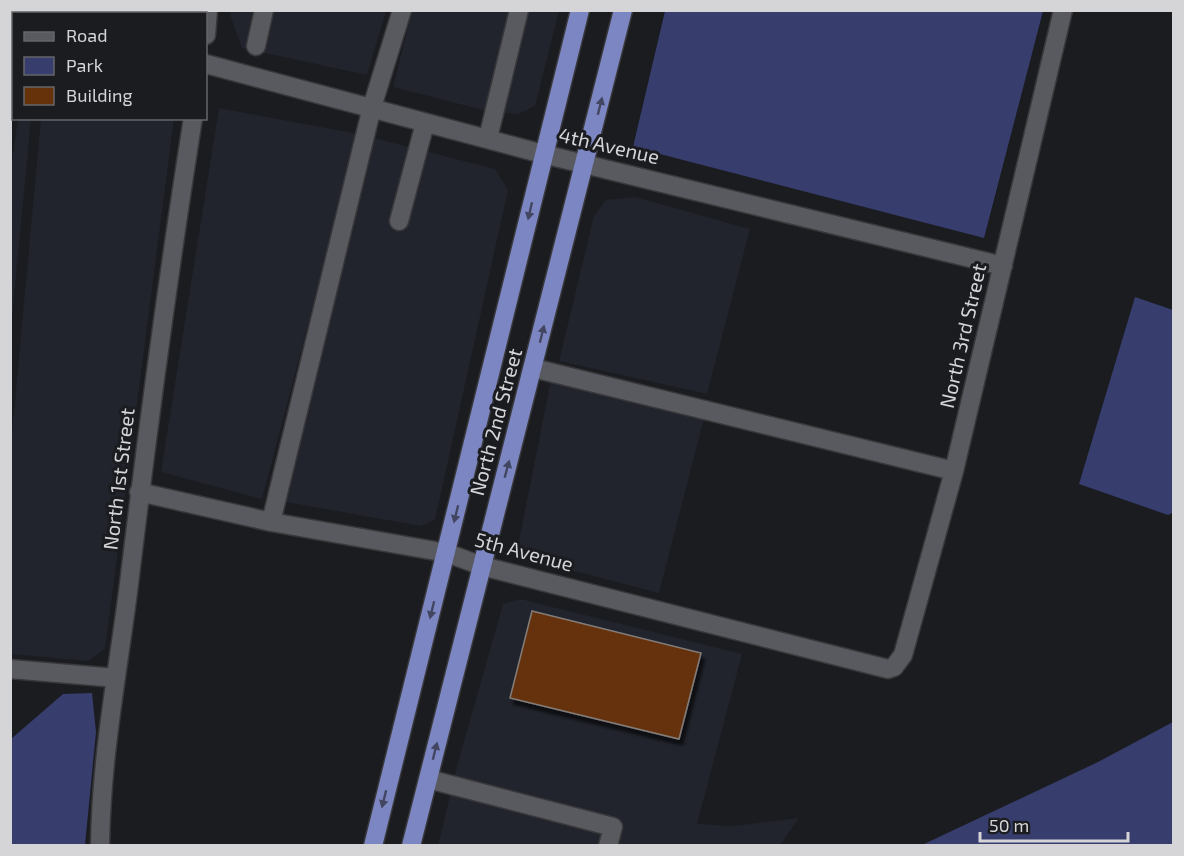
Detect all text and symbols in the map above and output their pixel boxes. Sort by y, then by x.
legend [12,12,207,120]
text: Road [66,24,107,46]
text: Park [66,54,103,76]
text: Building [66,84,133,106]
one-way arrow [596,96,605,115]
street label: 4th Avenue [557,122,662,168]
one-way arrow [524,202,534,220]
street label: North 3rd Street [934,261,990,410]
one-way arrow [538,325,548,343]
street label: North 2nd Street [464,345,526,498]
street label: North 1st Street [97,406,139,551]
one-way arrow [503,459,513,478]
one-way arrow [451,505,461,523]
street label: 5th Avenue [472,526,576,576]
one-way arrow [427,601,437,619]
one-way arrow [431,742,440,760]
one-way arrow [379,790,389,808]
scale bar [980,805,1128,843]
text: 50 m [989,814,1029,836]

